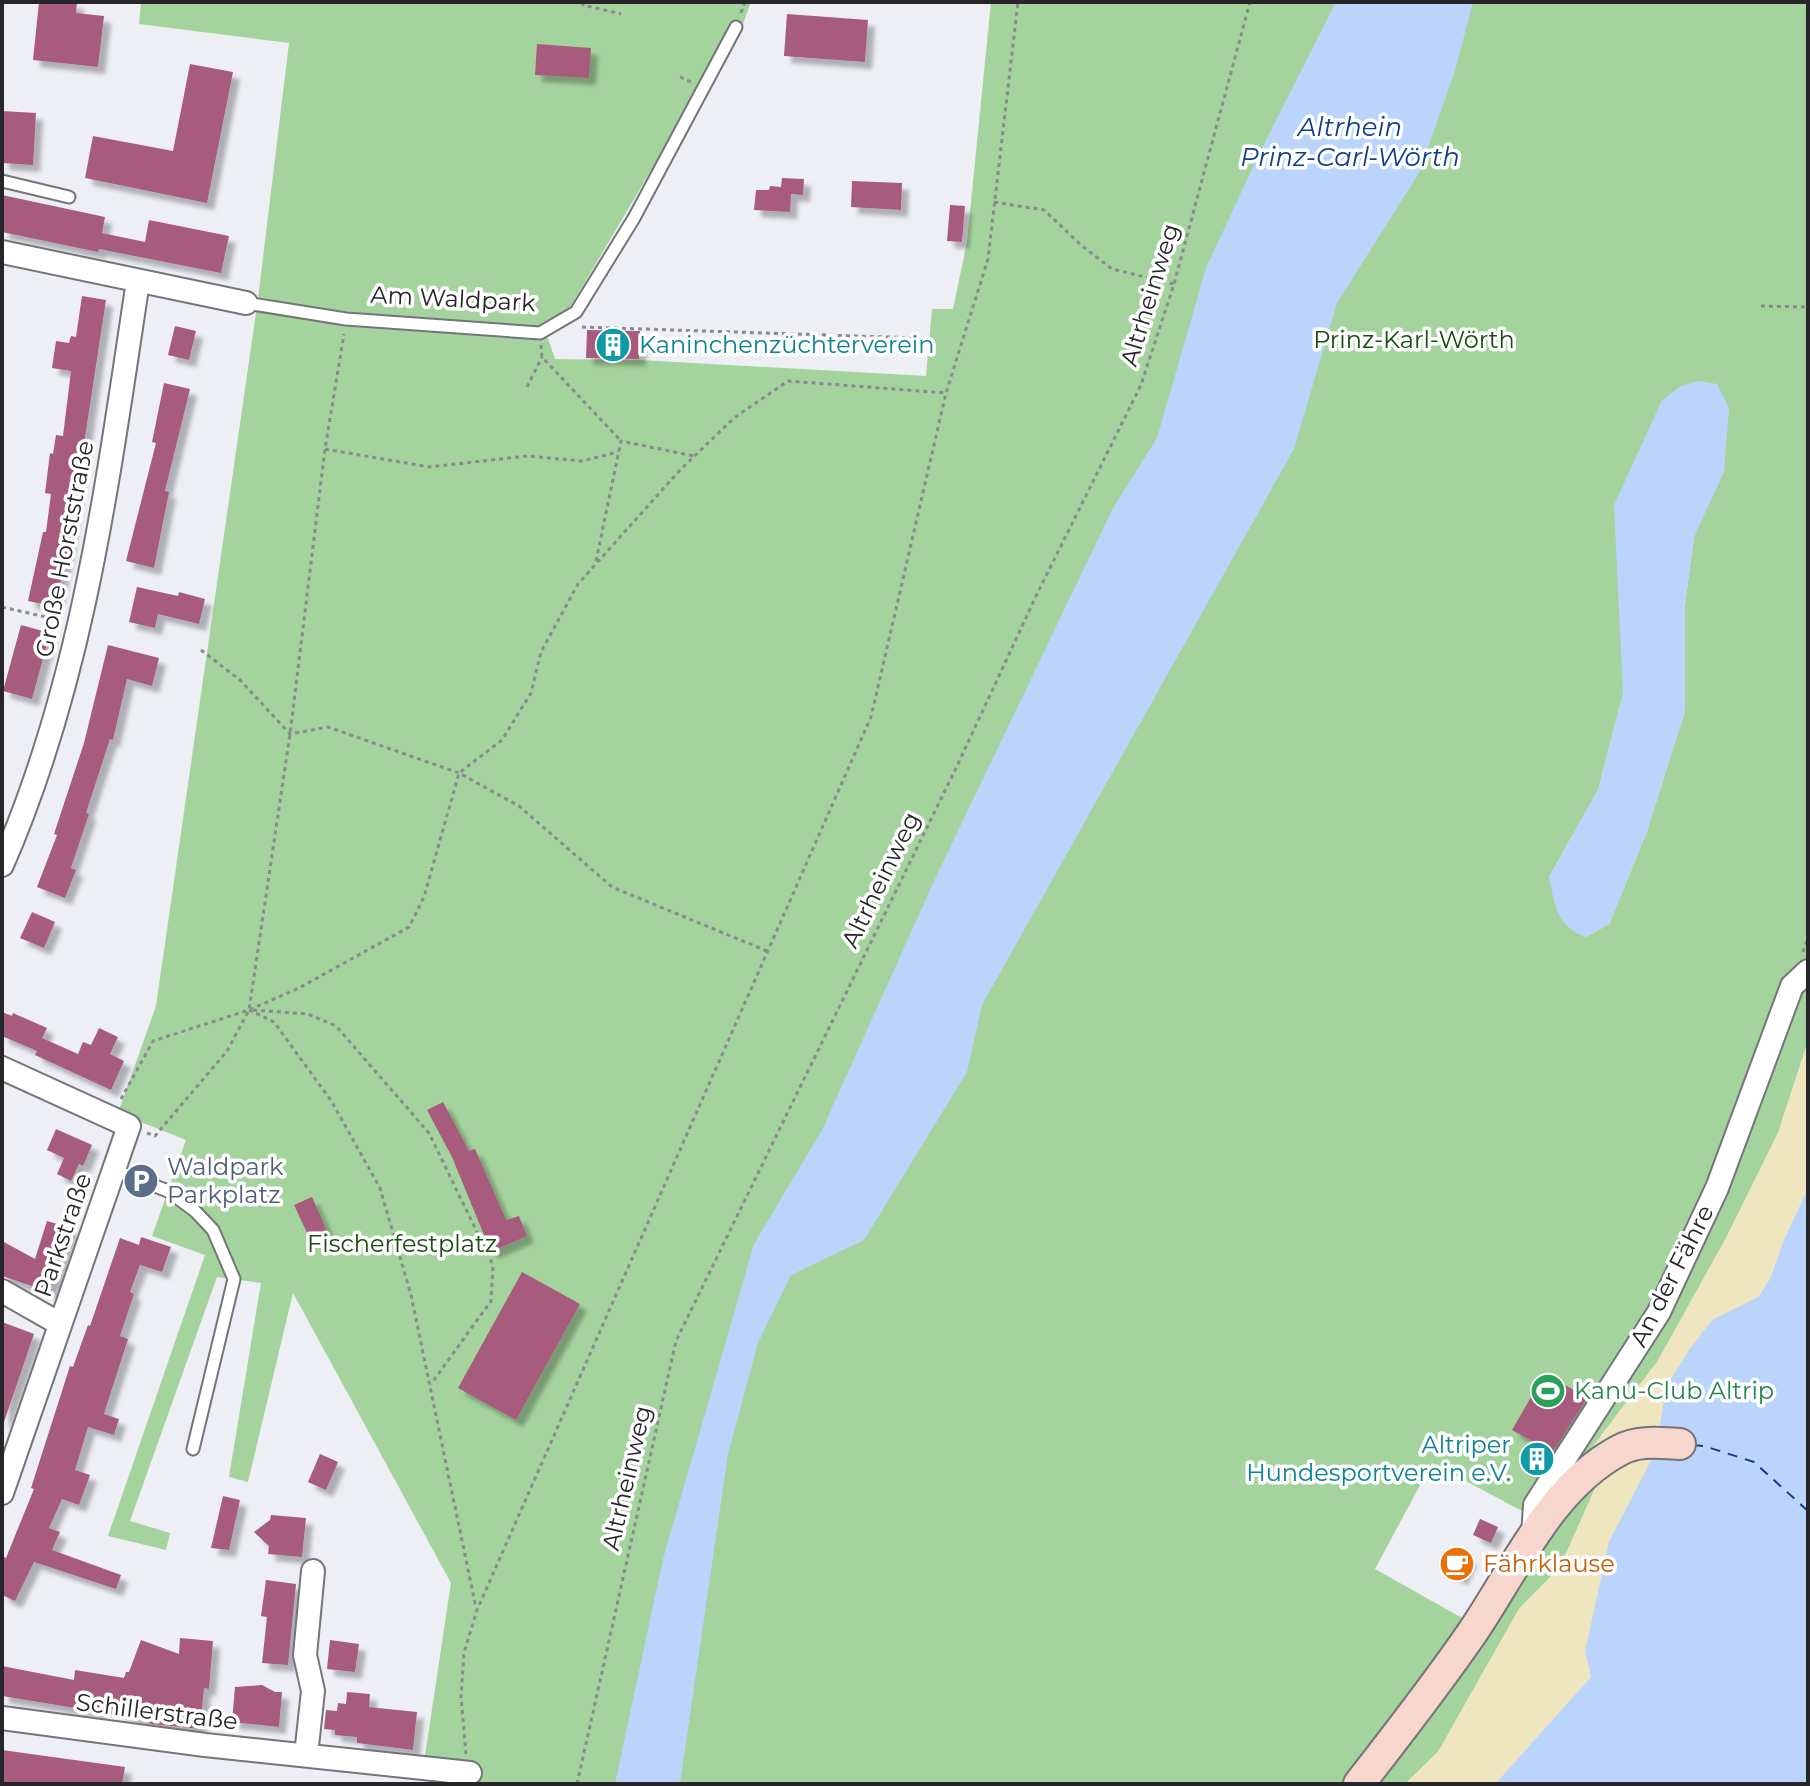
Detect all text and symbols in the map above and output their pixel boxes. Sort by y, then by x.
water label: Altrhein Prinz-Carl-Wörth [1240,111,1460,173]
street label: Altrheinweg [1114,220,1185,370]
street label: Am Waldpark [370,280,537,317]
park label: Prinz-Karl-Wörth [1313,325,1515,354]
building icon: Kaninchenzüchterverein [594,326,632,364]
place label: Kaninchenzüchterverein [639,330,934,359]
street label: Große Horststraße [29,438,100,660]
street label: Altrheinweg [835,807,926,952]
place label: Waldpark Parkplatz [167,1152,284,1209]
parking icon: Waldpark Parkplatz [122,1162,160,1200]
street label: Parkstraße [28,1169,97,1301]
street label: An der Fähre [1623,1200,1720,1352]
park label: Fischerfestplatz [307,1229,497,1258]
sports icon: Kanu-Club Altrip [1529,1372,1567,1410]
place label: Kanu-Club Altrip [1574,1376,1774,1405]
street label: Altrheinweg [596,1403,657,1553]
place label: Altriper Hundesportverein e.V. [1246,1430,1511,1487]
building icon: Altriper Hundesportverein e.V. [1518,1440,1556,1478]
cafe icon: Fährklause [1438,1545,1476,1583]
place label: Fährklause [1483,1549,1615,1578]
street label: Schillerstraße [75,1687,239,1736]

